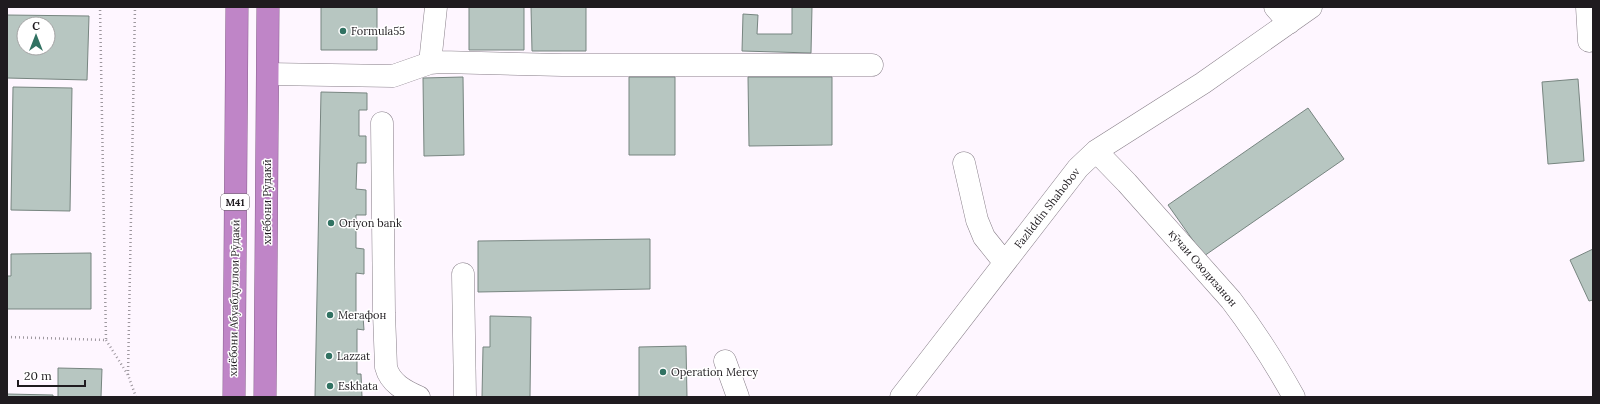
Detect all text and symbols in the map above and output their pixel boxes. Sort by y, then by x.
north arrow [16,16,56,56]
text: С [32,19,40,33]
place label: Formula55 [351,24,405,38]
marker: Formula55 [338,26,348,36]
street label: хиёбони Рӯдакӣ [260,159,274,245]
street label: Fazliddin Shahobov [1011,164,1083,251]
road number: M41 [221,194,249,210]
place label: Oriyon bank [339,216,402,230]
marker: Oriyon bank [326,218,336,228]
street label: хиёбони Абуабдуллои Рӯдакӣ [226,219,242,377]
street label: кӯчаи Озодизанон [1166,227,1240,310]
place label: Мегафон [338,308,387,322]
marker: Мегафон [325,310,335,320]
place label: Lazzat [337,349,371,363]
marker: Lazzat [324,351,334,361]
scale bar [18,362,85,388]
place label: Operation Mercy [671,365,758,379]
marker: Operation Mercy [658,367,668,377]
text: 20 m [24,368,52,383]
place label: Eskhata [338,379,378,393]
marker: Eskhata [325,381,335,391]

